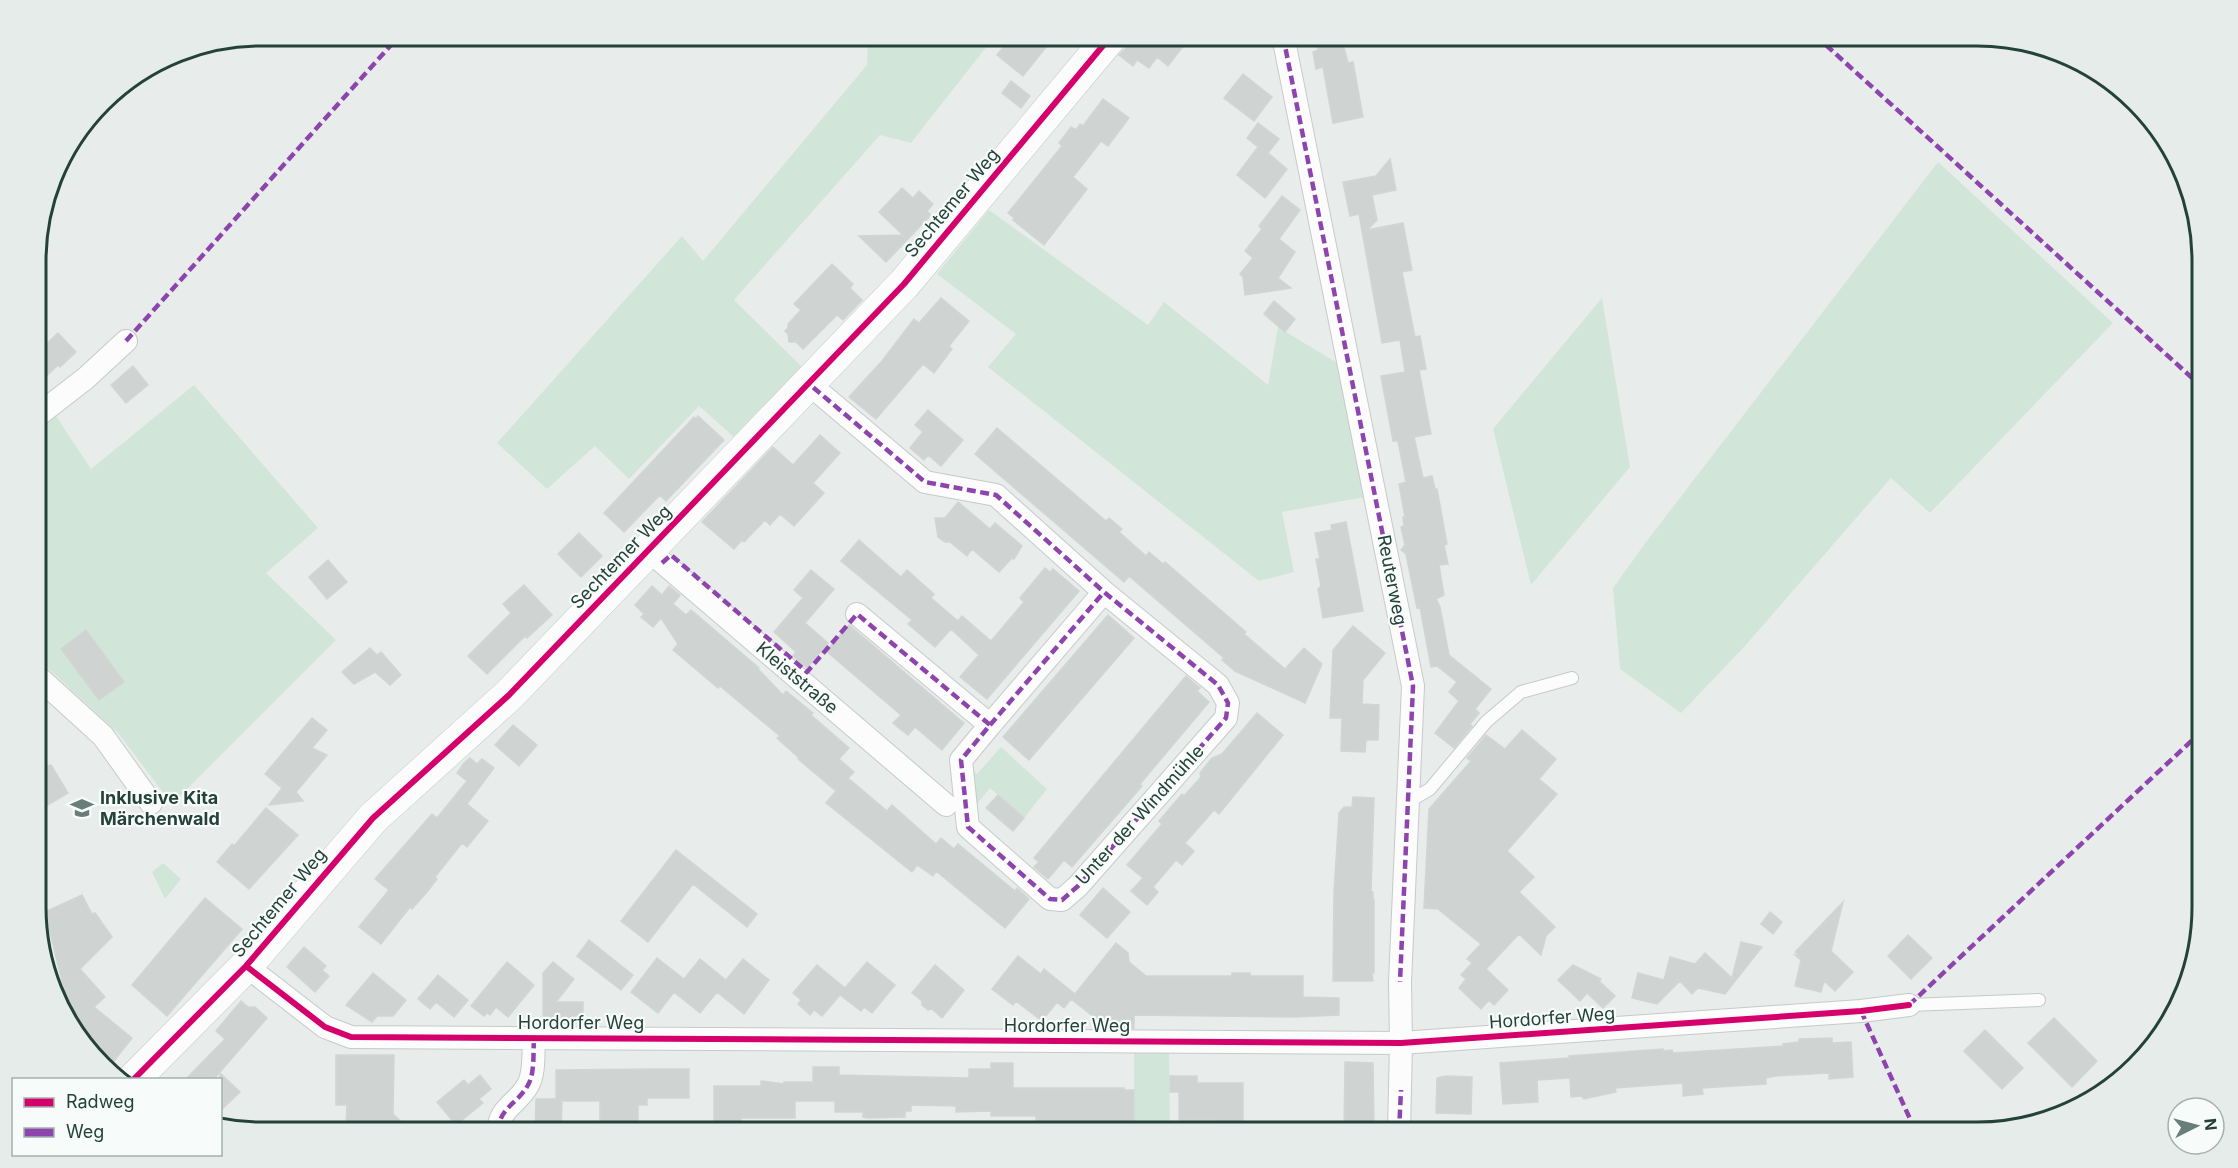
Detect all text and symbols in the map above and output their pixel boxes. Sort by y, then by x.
street label: Sechtemer Weg [900,144,1003,261]
street label: Sechtemer Weg [566,501,675,613]
street label: Reuterweg [1373,533,1412,627]
street label: Kleiststraße [752,637,843,718]
street label: Unter der Windmühle [1071,740,1208,889]
place label: Inklusive Kita Märchenwald [100,787,220,829]
school or university icon: Inklusive Kita Märchenwald [69,795,95,821]
street label: Sechtemer Weg [227,844,330,961]
street label: Hordorfer Weg [1488,1003,1616,1032]
street label: Hordorfer Weg [518,1012,644,1033]
street label: Hordorfer Weg [1004,1015,1130,1036]
legend [12,1078,222,1156]
text: Radweg [66,1091,135,1112]
north arrow [2166,1096,2226,1156]
text: N [2200,1117,2222,1132]
text: Weg [66,1121,104,1142]

